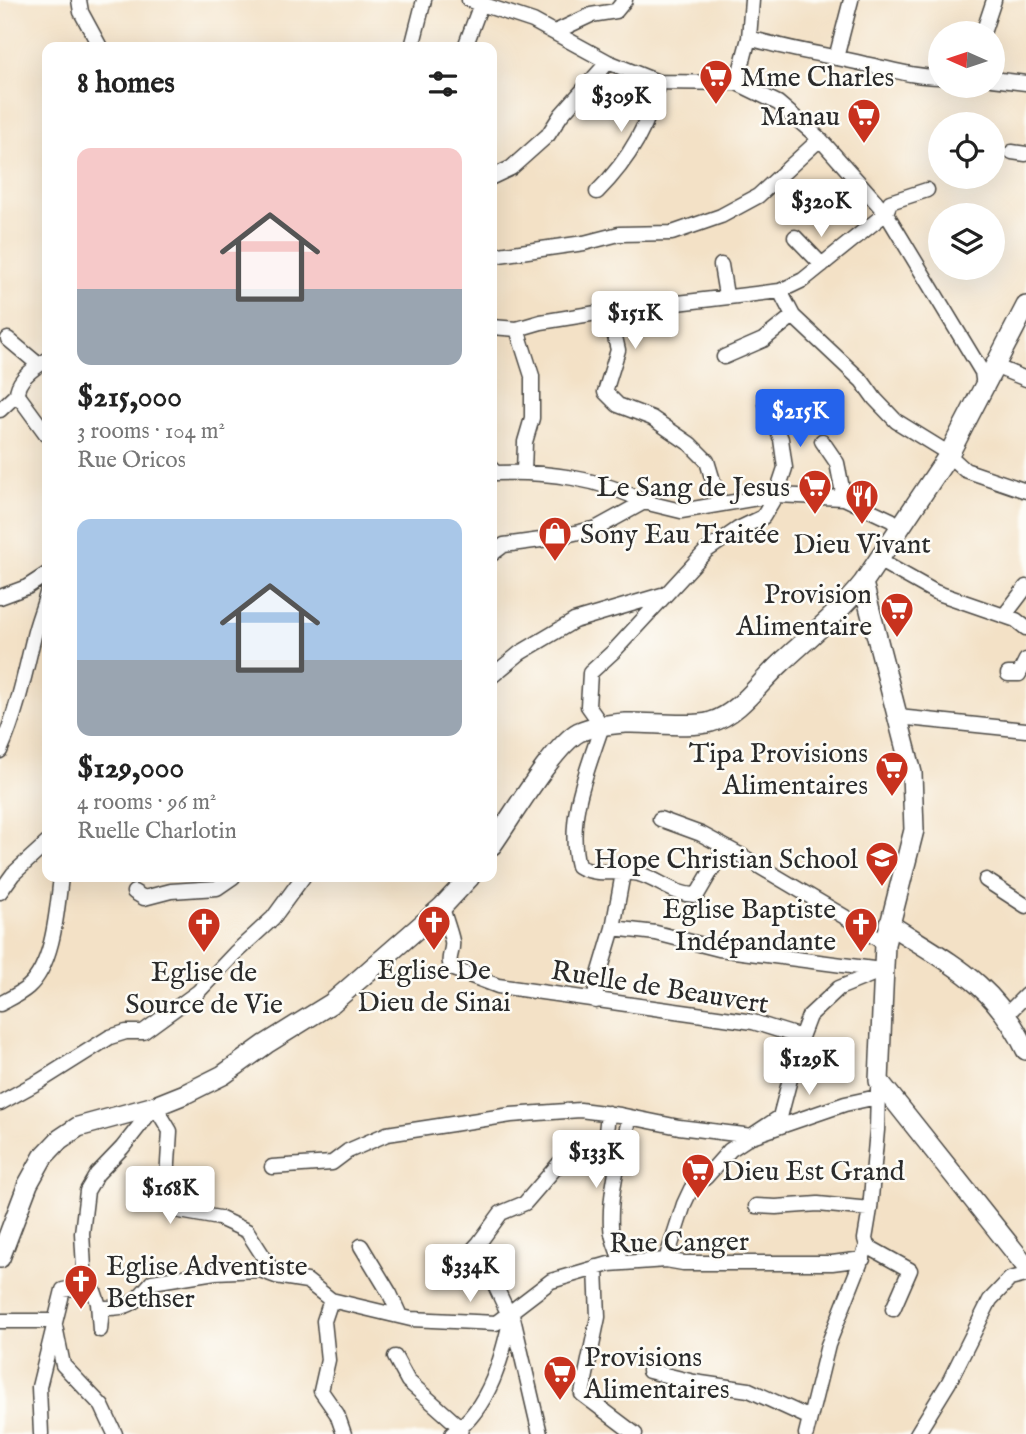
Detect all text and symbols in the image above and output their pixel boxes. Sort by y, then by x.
north arrow [928,21,1004,98]
map controls [928,21,1005,280]
supermarket icon: Mme Charles [697,57,735,106]
place label: Mme Charles [740,61,894,96]
text: 8 homes [77,65,175,103]
icon: filters [424,65,462,103]
pin: $309K [572,74,670,134]
text: $309K [591,82,651,111]
supermarket icon: Manau [845,96,883,145]
place label: Manau [760,100,840,135]
button: locate [928,112,1005,189]
pin: $320K [772,180,870,239]
text: $320K [791,187,851,216]
icon: home [207,194,333,320]
button: layers [928,203,1005,280]
pin: $151K [586,292,684,351]
text: $151K [608,299,662,328]
text: $215,000 [77,379,182,417]
pin: $215K [751,390,849,449]
text: $215K [771,397,829,426]
text: 3 rooms · 104 m² [77,417,225,446]
text: Rue Oricos [77,446,186,475]
supermarket icon: Le Sang de Jesus [796,467,834,516]
place label: Le Sang de Jesus [597,471,790,506]
restaurant icon: Dieu Vivant [843,477,881,526]
shop icon: Sony Eau Traitée [536,514,574,563]
place label: Sony Eau Traitée [580,518,780,553]
place label: Dieu Vivant [793,528,931,563]
icon: home [207,565,333,691]
place label: Provision Alimentaire [735,578,872,645]
supermarket icon: Provision Alimentaire [878,590,916,639]
place label: Tipa Provisions Alimentaires [689,737,868,804]
supermarket icon: Tipa Provisions Alimentaires [873,749,911,798]
text: $129,000 [77,750,184,788]
text: 4 rooms · 96 m² [77,788,216,817]
text: Ruelle Charlotin [77,817,237,846]
school or university icon: Hope Christian School [863,839,901,888]
place label: Hope Christian School [593,843,858,878]
place label: Eglise Baptiste Indépandante [662,893,836,960]
church icon: Eglise De Dieu de Sinai [415,903,453,952]
church icon: Eglise de Source de Vie [185,905,223,954]
church icon: Eglise Baptiste Indépandante [842,905,880,954]
place label: Eglise De Dieu de Sinai [357,954,511,1021]
street label: Ruelle de Beauvert [548,954,771,1023]
place label: Eglise de Source de Vie [125,956,283,1023]
pin: $129K [760,1038,858,1097]
text: $129K [780,1045,838,1074]
pin: $133K [547,1130,645,1190]
text: $133K [568,1138,624,1167]
supermarket icon: Dieu Est Grand [679,1151,717,1200]
place label: Dieu Est Grand [722,1155,905,1190]
pin: $168K [121,1166,219,1226]
text: $168K [142,1174,198,1203]
street label: Rue Canger [609,1225,749,1262]
pin: $334K [421,1244,519,1304]
place label: Eglise Adventiste Bethser [106,1250,308,1317]
text: $334K [441,1252,499,1281]
church icon: Eglise Adventiste Bethser [62,1262,100,1311]
place label: Provisions Alimentaires [583,1341,729,1408]
supermarket icon: Provisions Alimentaires [541,1353,579,1402]

